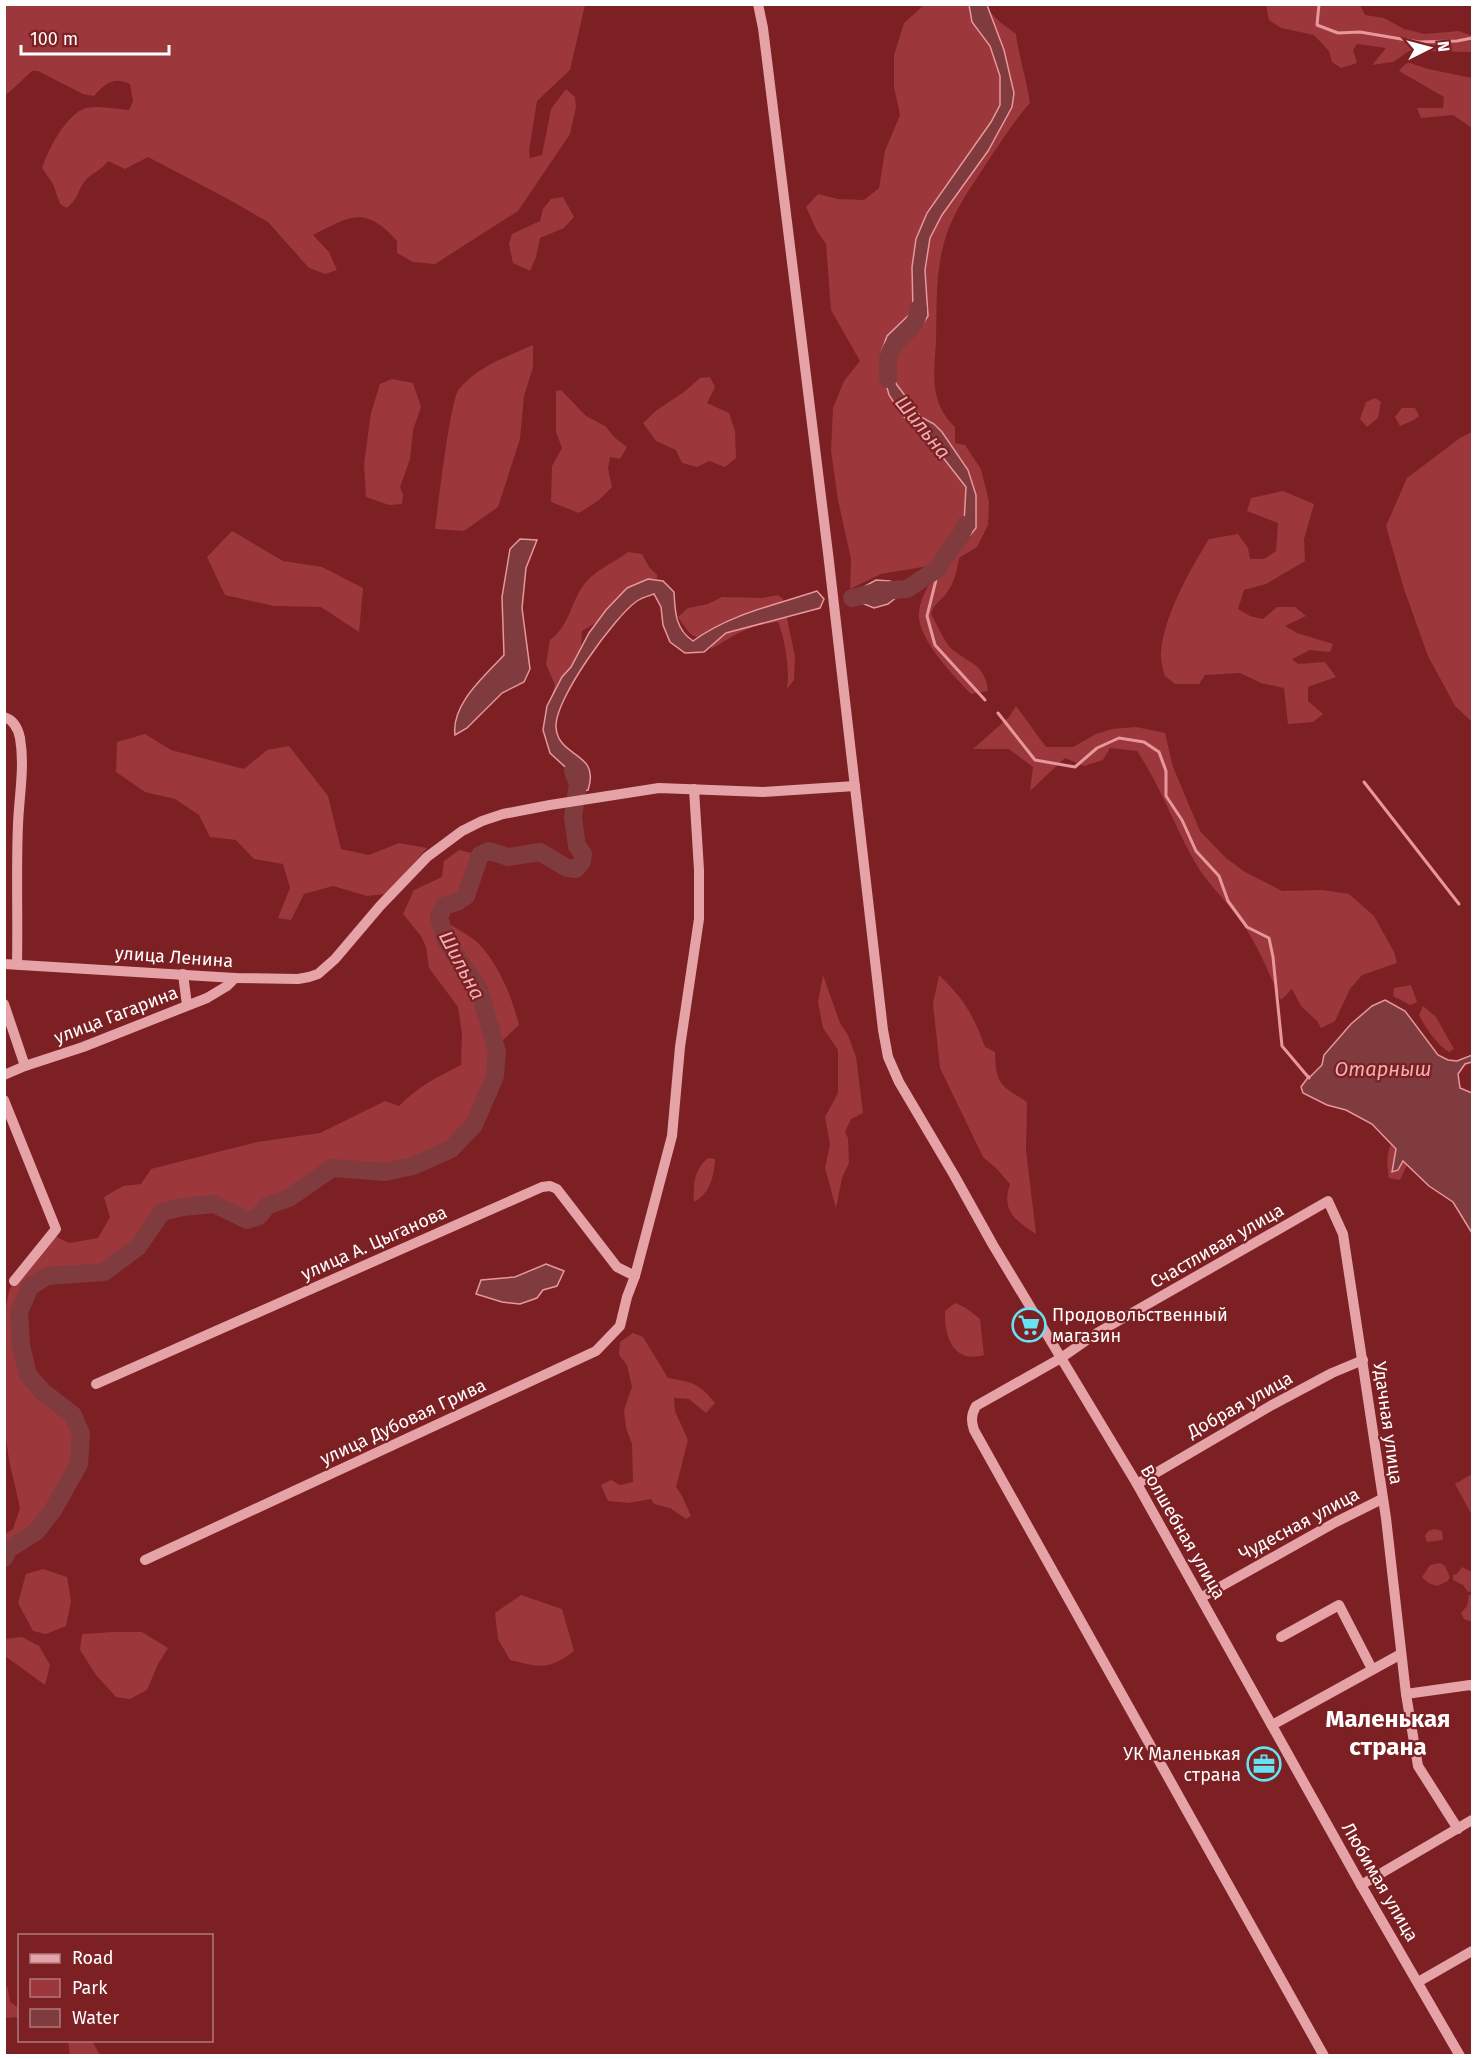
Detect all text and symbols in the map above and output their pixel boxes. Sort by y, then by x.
scale bar [21,18,170,56]
north arrow [1399,18,1459,78]
text: 100 m [30,28,78,50]
text: N [1433,40,1453,53]
water label: Шильна [890,390,956,464]
water label: Шильна [434,926,490,1004]
street label: улица Ленина [114,942,234,972]
street label: улица Гагарина [51,981,181,1049]
water label: Отарныш [1335,1057,1431,1081]
street label: Счастливая улица [1146,1199,1288,1293]
street label: улица А. Цыганова [298,1201,450,1285]
place label: Продовольственный магазин [1052,1304,1228,1347]
supermarket icon: Продовольственный магазин [1011,1307,1047,1343]
street label: Удачная улица [1368,1360,1408,1486]
street label: Добрая улица [1183,1367,1297,1443]
street label: улица Дубовая Грива [317,1374,489,1470]
street label: Волшебная улица [1136,1461,1230,1603]
street label: Чудесная улица [1235,1483,1363,1565]
district label: Маленькая страна [1326,1705,1450,1761]
place label: УК Маленькая страна [1123,1743,1241,1786]
office icon: УК Маленькая страна [1246,1746,1282,1782]
street label: Любимая улица [1337,1819,1423,1945]
legend [18,1934,213,2042]
text: Road [72,1947,114,1969]
text: Park [72,1977,108,1999]
text: Water [72,2007,119,2029]

